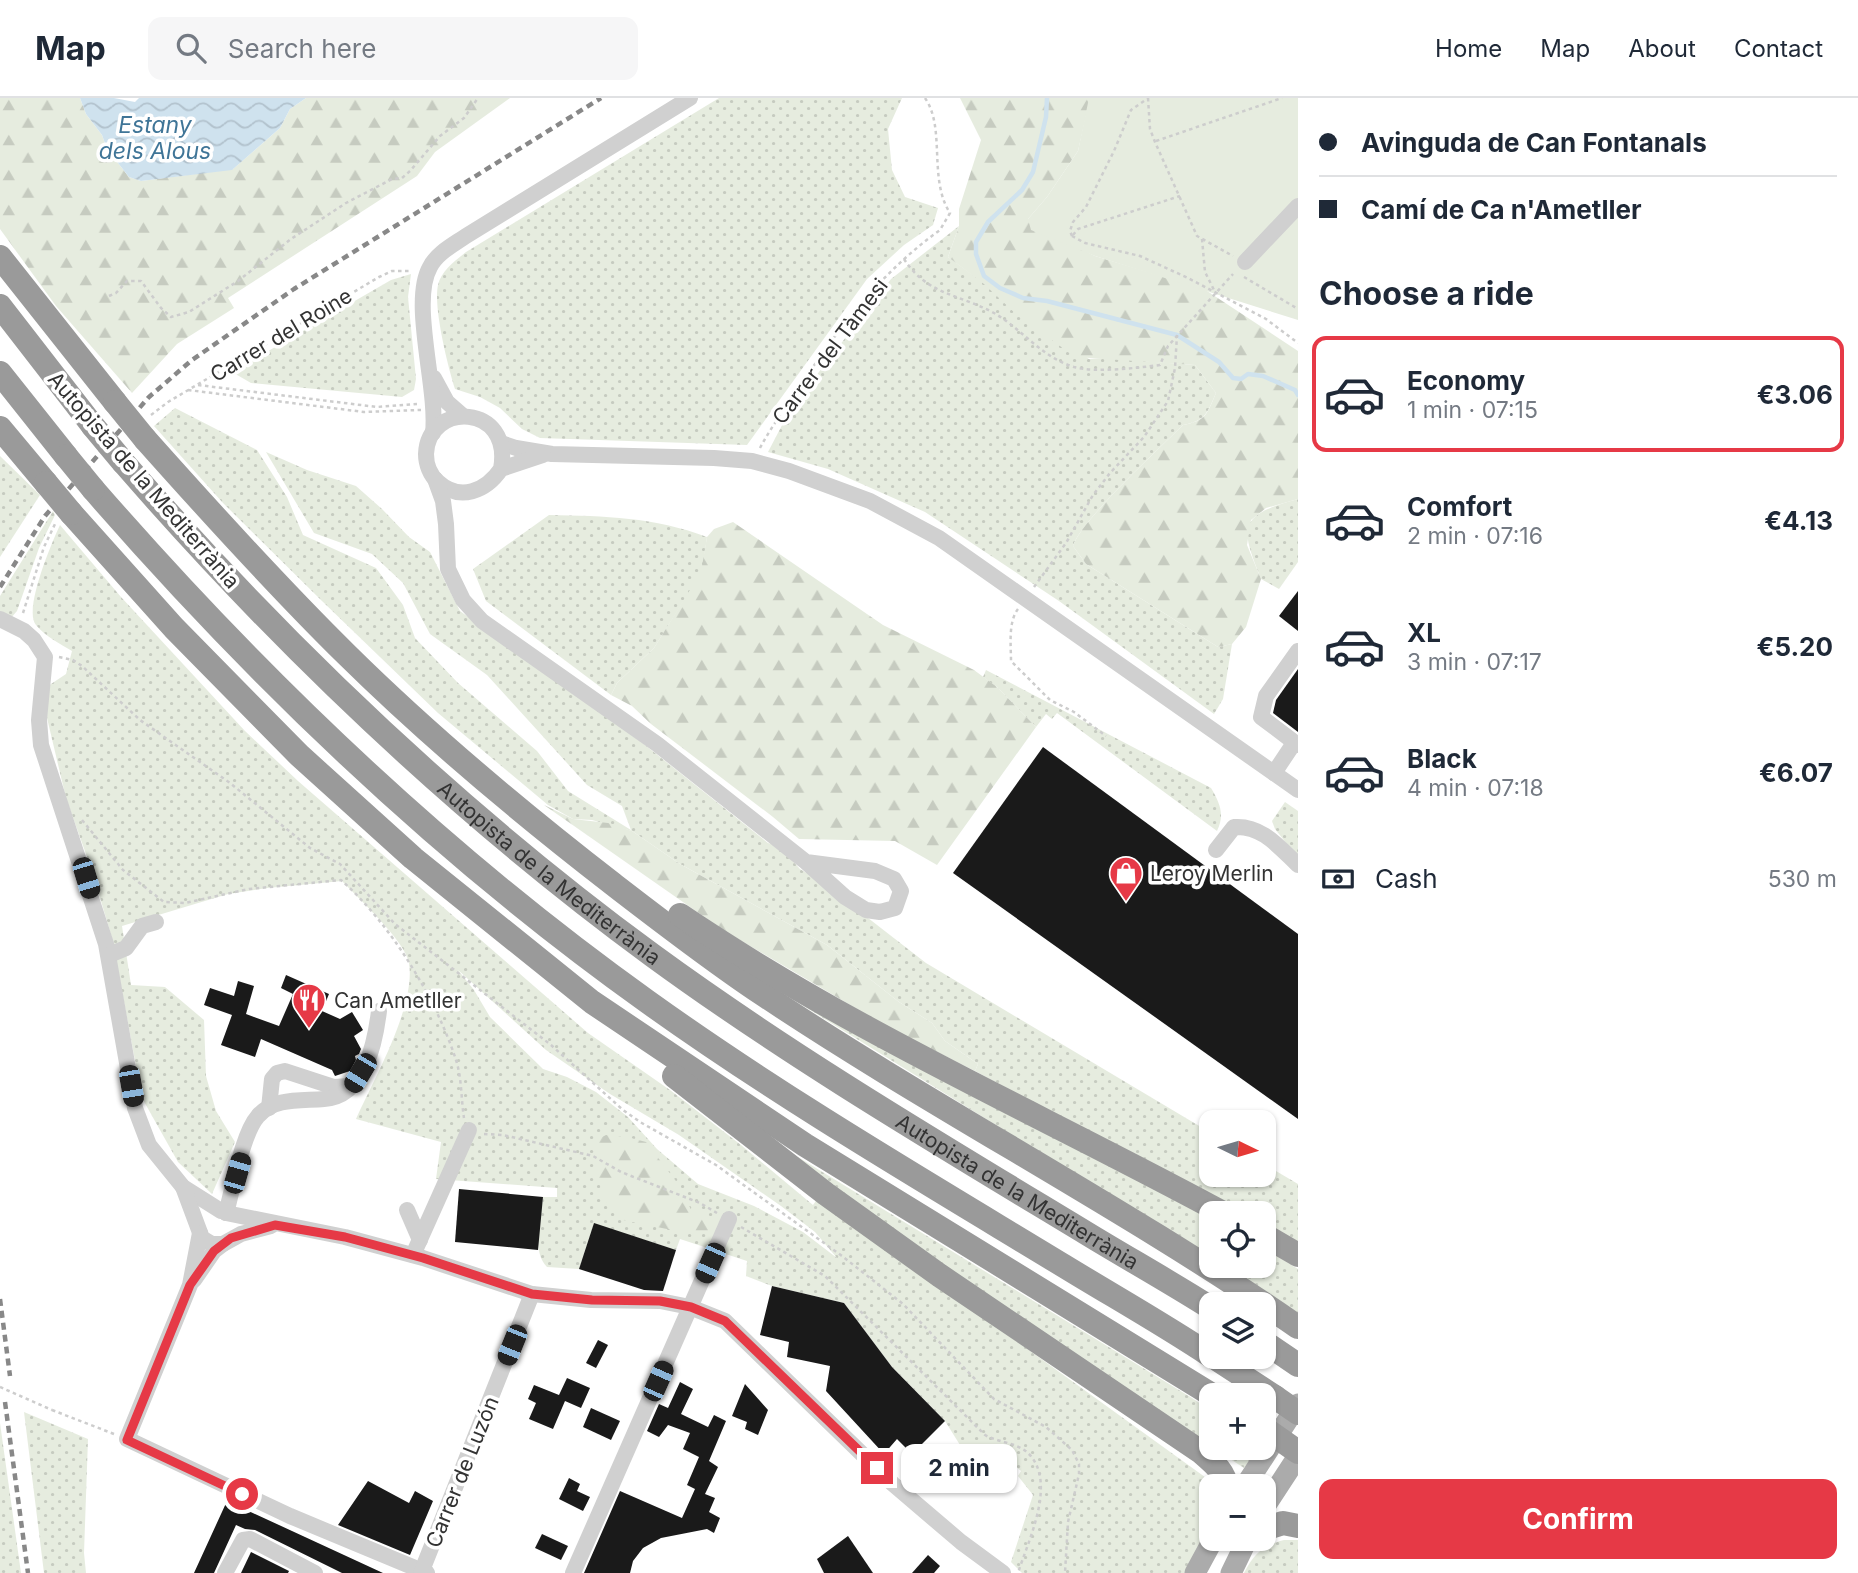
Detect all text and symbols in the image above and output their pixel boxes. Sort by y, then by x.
search box [148,17,638,80]
text: Map [35,28,106,68]
icon: search [172,29,210,67]
text: Search here [228,33,376,64]
text: Home [1435,34,1502,63]
text: Map [1540,34,1590,63]
text: About [1628,34,1696,63]
text: Contact [1734,34,1823,63]
water label: Estany dels Alous [99,111,211,165]
text: Avinguda de Can Fontanals [1361,127,1707,158]
text: Camí de Ca n'Ametller [1361,194,1642,225]
street label: Carrer del Tàmesi [767,273,893,429]
text: Choose a ride [1319,274,1534,313]
street label: Carrer del Roine [206,283,356,387]
icon: car [1323,363,1386,426]
text: Economy [1407,365,1525,396]
street label: Autopista de la Mediterrània [43,367,245,593]
text: €3.06 [1757,379,1833,410]
text: 1 min · 07:15 [1407,396,1538,424]
icon: car [1323,489,1386,552]
text: Comfort [1407,491,1512,522]
text: €4.13 [1764,505,1833,536]
text: 2 min · 07:16 [1407,522,1543,550]
icon: car [1323,615,1386,678]
text: XL [1407,617,1441,648]
text: €5.20 [1757,631,1833,662]
text: 3 min · 07:17 [1407,648,1542,676]
icon: car [1323,741,1386,804]
text: Black [1407,743,1477,774]
text: €6.07 [1759,757,1833,788]
text: 4 min · 07:18 [1407,774,1544,802]
street label: Autopista de la Mediterrània [433,775,666,970]
shop icon: Leroy Merlin [1107,854,1145,903]
car [70,855,103,901]
icon: cash [1319,860,1357,898]
place label: Leroy Merlin [1150,861,1274,886]
text: Cash [1375,863,1438,894]
text: 530 m [1768,865,1837,893]
restaurant icon: Can Ametller [290,981,328,1030]
place label: Can Ametller [334,988,462,1013]
car [341,1050,380,1096]
car [118,1063,145,1109]
street label: Autopista de la Mediterrània [892,1108,1143,1274]
north arrow [1199,1110,1276,1186]
map controls [1199,1110,1276,1551]
car [222,1150,253,1196]
button: locate [1199,1201,1276,1278]
car [692,1240,729,1286]
button: layers [1199,1292,1276,1369]
car [495,1322,530,1368]
car [640,1358,677,1404]
button: + [1199,1383,1276,1460]
street label: Carrer de Luzón [420,1393,504,1551]
callout: 2 min [902,1444,1017,1492]
route end [861,1452,893,1484]
text: 2 min [928,1454,990,1482]
button: − [1199,1474,1276,1551]
route start [226,1478,258,1510]
button: Confirm [1319,1479,1837,1559]

